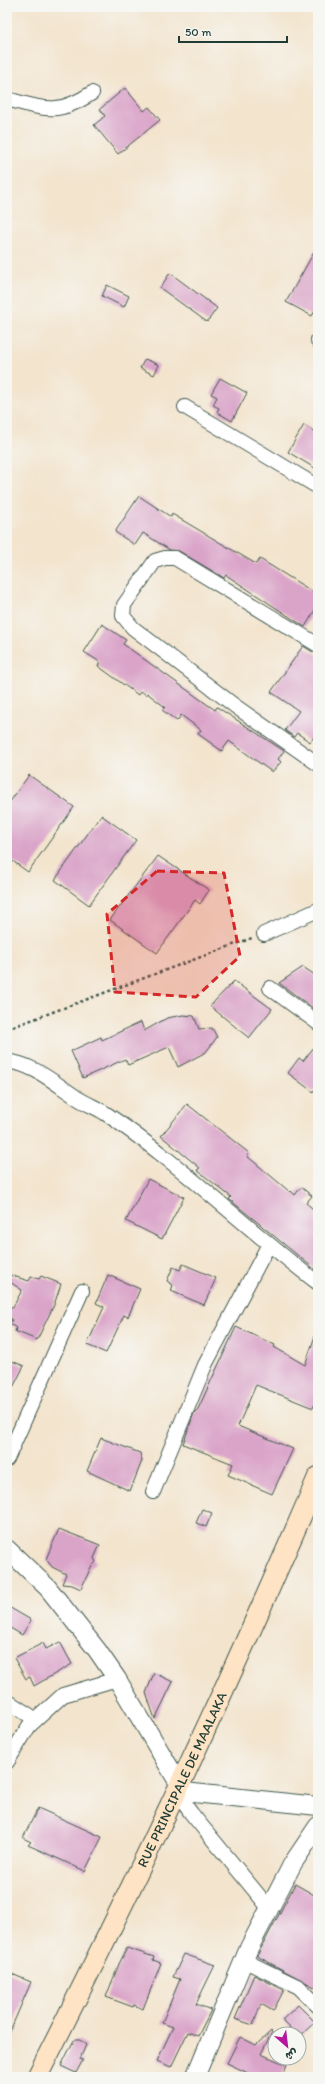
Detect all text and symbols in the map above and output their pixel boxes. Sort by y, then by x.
scale bar [179,18,287,44]
text: 50 m [185,25,211,39]
street label: RUE PRINCIPALE DE MAALAKA [133,1689,230,1870]
north arrow [267,2026,307,2066]
text: ش [283,2046,300,2063]

